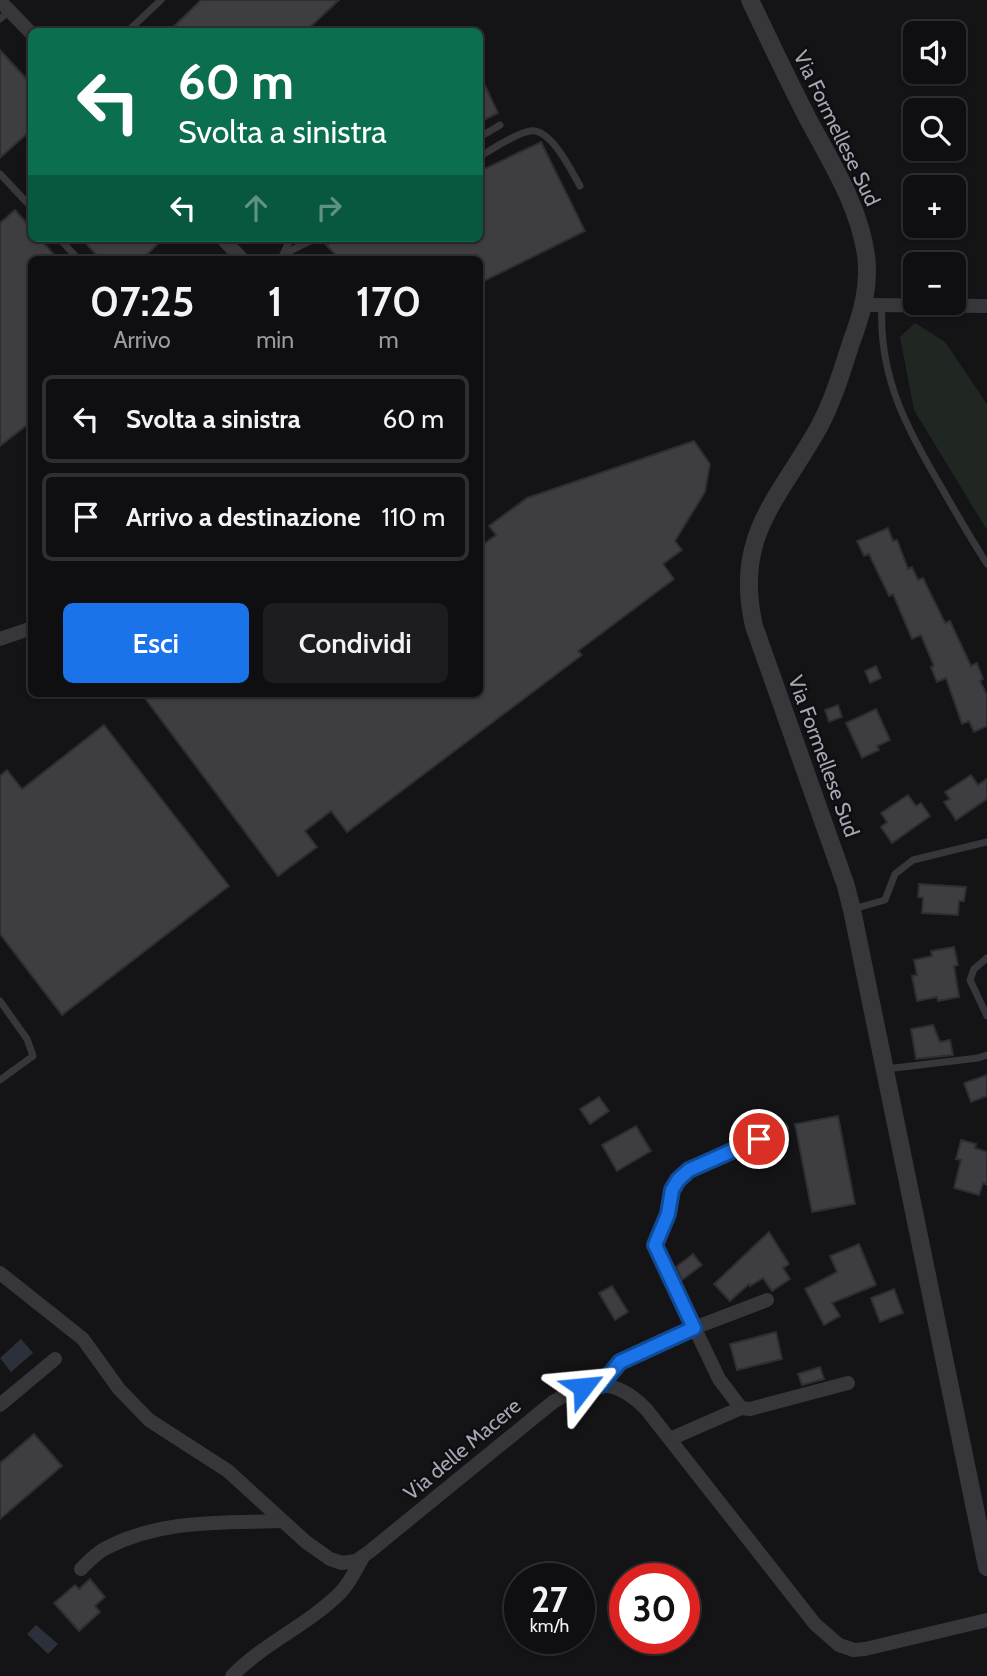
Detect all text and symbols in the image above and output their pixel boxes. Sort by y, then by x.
map controls [903,21,966,315]
button: sound [903,21,966,84]
street label: Via Formellese Sud [789,46,885,210]
text: 60 m [178,52,294,111]
icon: left [63,56,154,147]
button: search [903,98,966,161]
text: Svolta a sinistra [178,112,387,151]
button: + [903,175,966,238]
icon: left [164,189,202,227]
icon: ahead [237,189,275,227]
icon: right [310,189,348,227]
button: − [903,252,966,315]
text: 07:25 [90,275,194,327]
text: 1 [268,275,283,327]
text: 170 [356,275,421,327]
text: Arrivo [113,326,171,354]
text: min [256,326,294,354]
text: m [378,326,399,354]
icon: left [67,400,105,438]
text: Svolta a sinistra [126,403,301,435]
text: 60 m [382,403,444,435]
icon: arrive [67,498,105,536]
text: Arrivo a destinazione [126,501,361,533]
text: 110 m [382,501,445,533]
button: Esci [63,603,249,683]
button: Condividi [263,603,448,683]
street label: Via Formellese Sud [783,672,865,840]
pin [729,1109,789,1169]
icon: arrive [740,1120,778,1158]
position arrow [546,1350,620,1424]
street label: Via delle Macere [398,1393,526,1505]
speed limit sign: 30 [609,1563,700,1654]
text: 27 [531,1578,568,1621]
text: km/h [530,1615,569,1637]

